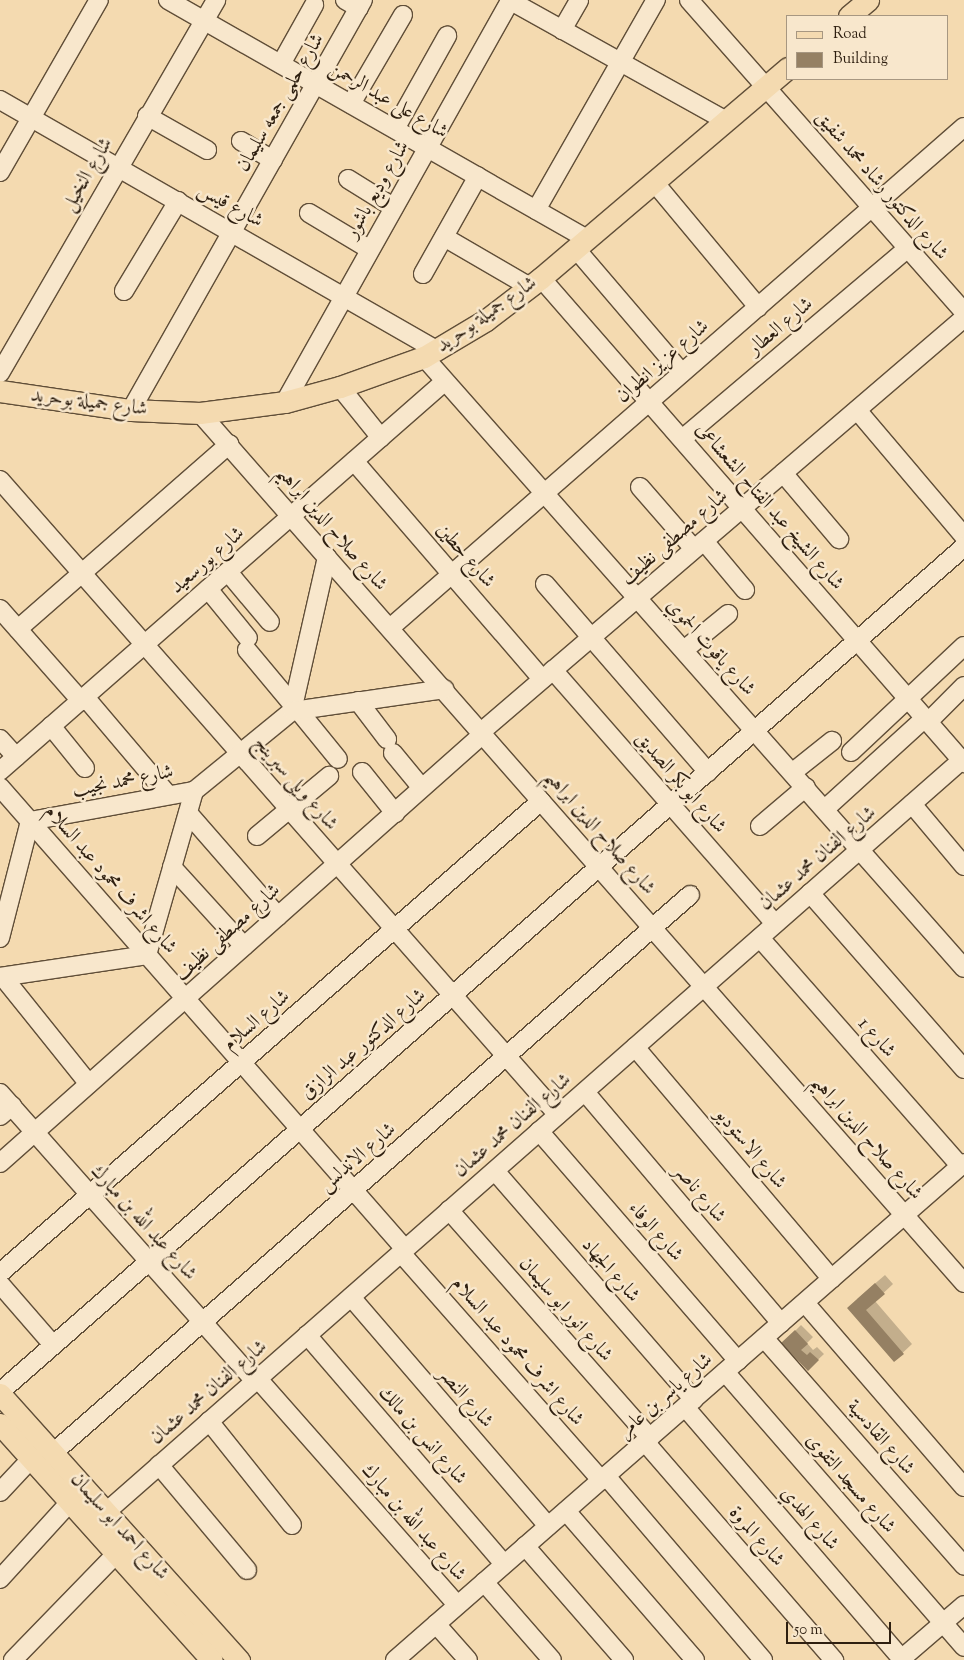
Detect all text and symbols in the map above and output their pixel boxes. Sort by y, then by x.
legend [786,15,949,80]
text: Road [833,24,867,45]
street label: شارع حلمى جمعه سليمان [232,30,330,176]
text: Building [833,49,888,70]
street label: شارع على عبد الرحمن [324,57,452,145]
street label: شارع الدكتور رشاد محمد شفيق [809,106,953,266]
street label: شارع النخيل [57,134,119,216]
street label: شارع وديع باشور [340,137,416,243]
street label: شارع قيس [193,178,267,234]
street label: شارع جميلة بوحريد [432,271,542,359]
street label: شارع العطار [744,293,818,361]
street label: شارع عزيز انطوان [612,315,714,409]
street label: شارع جميلة بوحريد [29,384,149,422]
street label: شارع الشيخ عبد الفتاح الشعشاعى [690,418,848,596]
street label: شارع صلاح الدين ابراهيم [270,462,392,596]
street label: شارع مصطفى نظيف [616,485,734,591]
street label: شارع حطين [430,519,500,593]
street label: شارع بورسعيد [166,522,250,600]
street label: شارع ياقوت الحموي [660,594,760,702]
street label: شارع ابو بكر الصديق [629,727,731,839]
street label: شارع ويلى سبرينج [248,732,342,836]
street label: شارع محمد نجيب [70,760,176,804]
street label: شارع صلاح الدين ابراهيم [538,766,660,900]
street label: شارع اشرف محمود عبد السلام [39,800,181,960]
street label: شارع الفنان محمد عثمان [754,802,882,916]
street label: شارع مصطفى نظيف [170,879,286,987]
street label: شارع الدكتور عبد الرازق [297,984,431,1106]
street label: شارع السلام [219,985,295,1057]
street label: شارع 1 [852,1013,900,1063]
street label: شارع الفنان محمد عثمان [449,1069,577,1183]
street label: شارع صلاح الدين ابراهيم [805,1071,927,1205]
street label: شارع الاستوديو [709,1103,791,1195]
street label: شارع الاندلس [315,1118,401,1198]
street label: شارع عبد الله بن مبارك [85,1160,201,1286]
street label: شارع ناصر [668,1160,730,1228]
street label: شارع الوفاء [622,1197,688,1267]
street label: شارع الجهاد [576,1234,644,1308]
street label: شارع انور ابو سليمان [513,1253,617,1367]
street label: شارع اشرف محمود عبد السلام [446,1272,588,1432]
street label: شارع الفنان محمد عثمان [145,1336,273,1450]
street label: شارع ياسر بن عامر [614,1348,718,1444]
street label: شارع النصر [432,1363,498,1433]
street label: شارع انس بن مالك [373,1382,471,1490]
street label: شارع القادسية [841,1395,919,1481]
street label: شارع مسجد التقوى [800,1429,900,1539]
street label: شارع عبد الله بن مبارك [355,1459,471,1587]
street label: شارع احمد ابو سليمان [64,1468,174,1586]
street label: شارع الهدي [775,1482,843,1556]
street label: شارع المروة [723,1502,789,1572]
scale bar [789,1612,894,1644]
text: 50 m [794,1620,823,1641]

